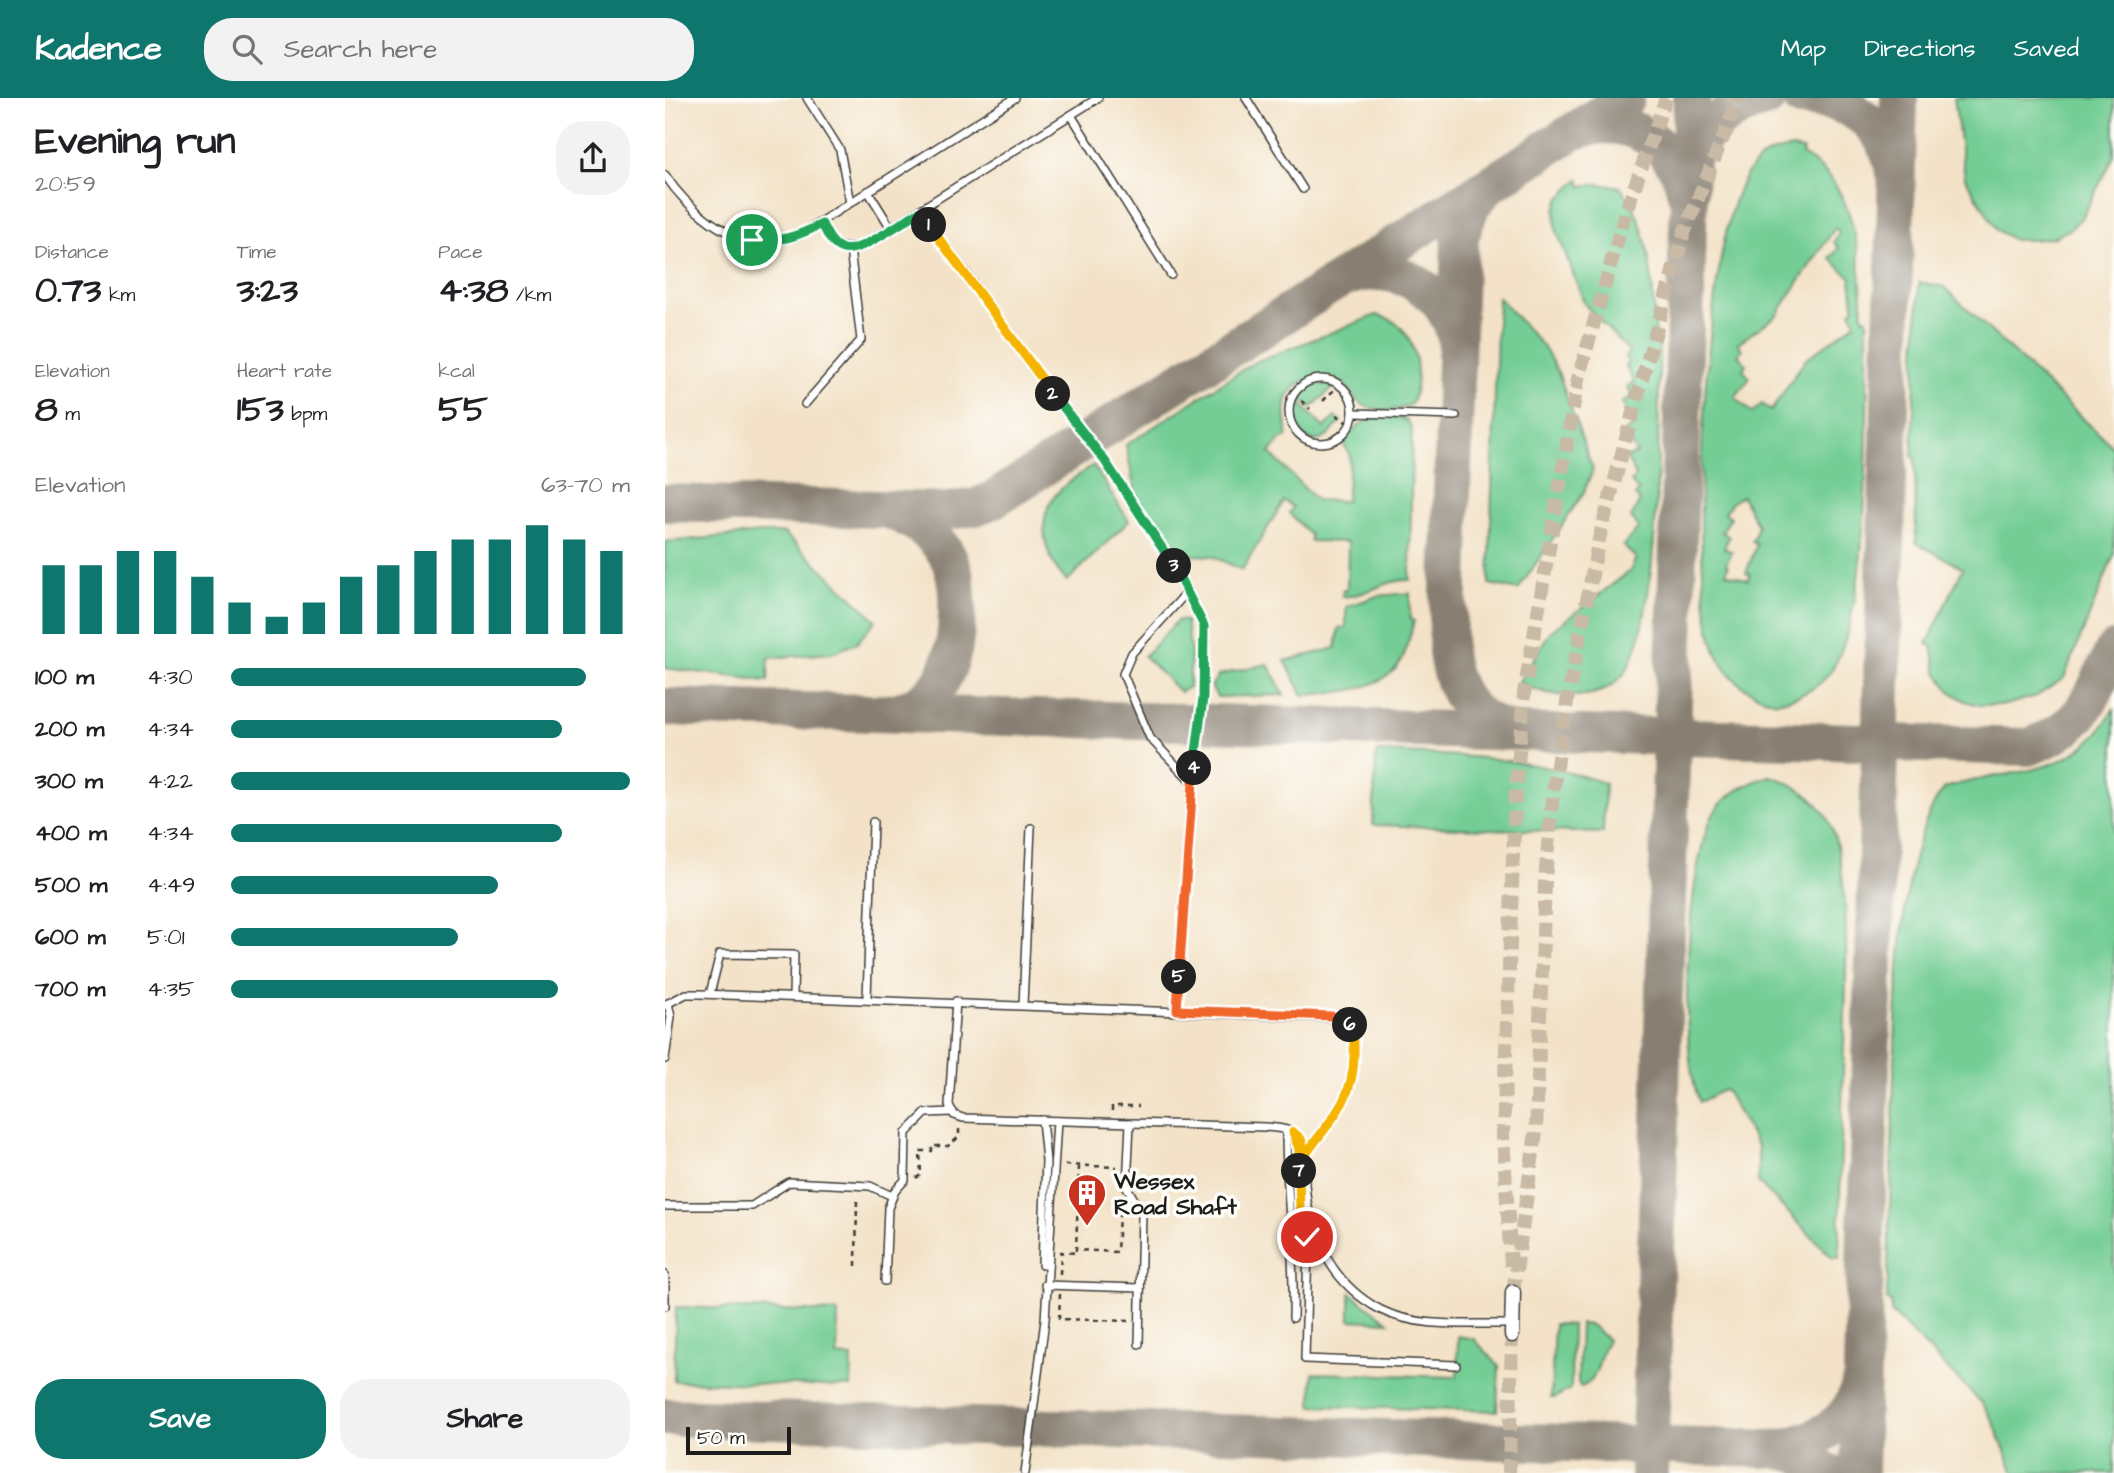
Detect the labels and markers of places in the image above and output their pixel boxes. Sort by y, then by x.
pin: 1 [911,208,947,242]
pin [722,210,782,270]
pin: 2 [1035,376,1071,412]
pin: 3 [1156,548,1191,584]
pin: 4 [1177,750,1211,786]
pin: 5 [1161,960,1197,994]
pin: 6 [1333,1007,1367,1042]
pin: 7 [1281,1154,1317,1188]
place label: Wessex Road Shaft [1113,1165,1238,1223]
building icon: Wessex Road Shaft [1066,1172,1108,1227]
pin [1277,1207,1337,1267]

